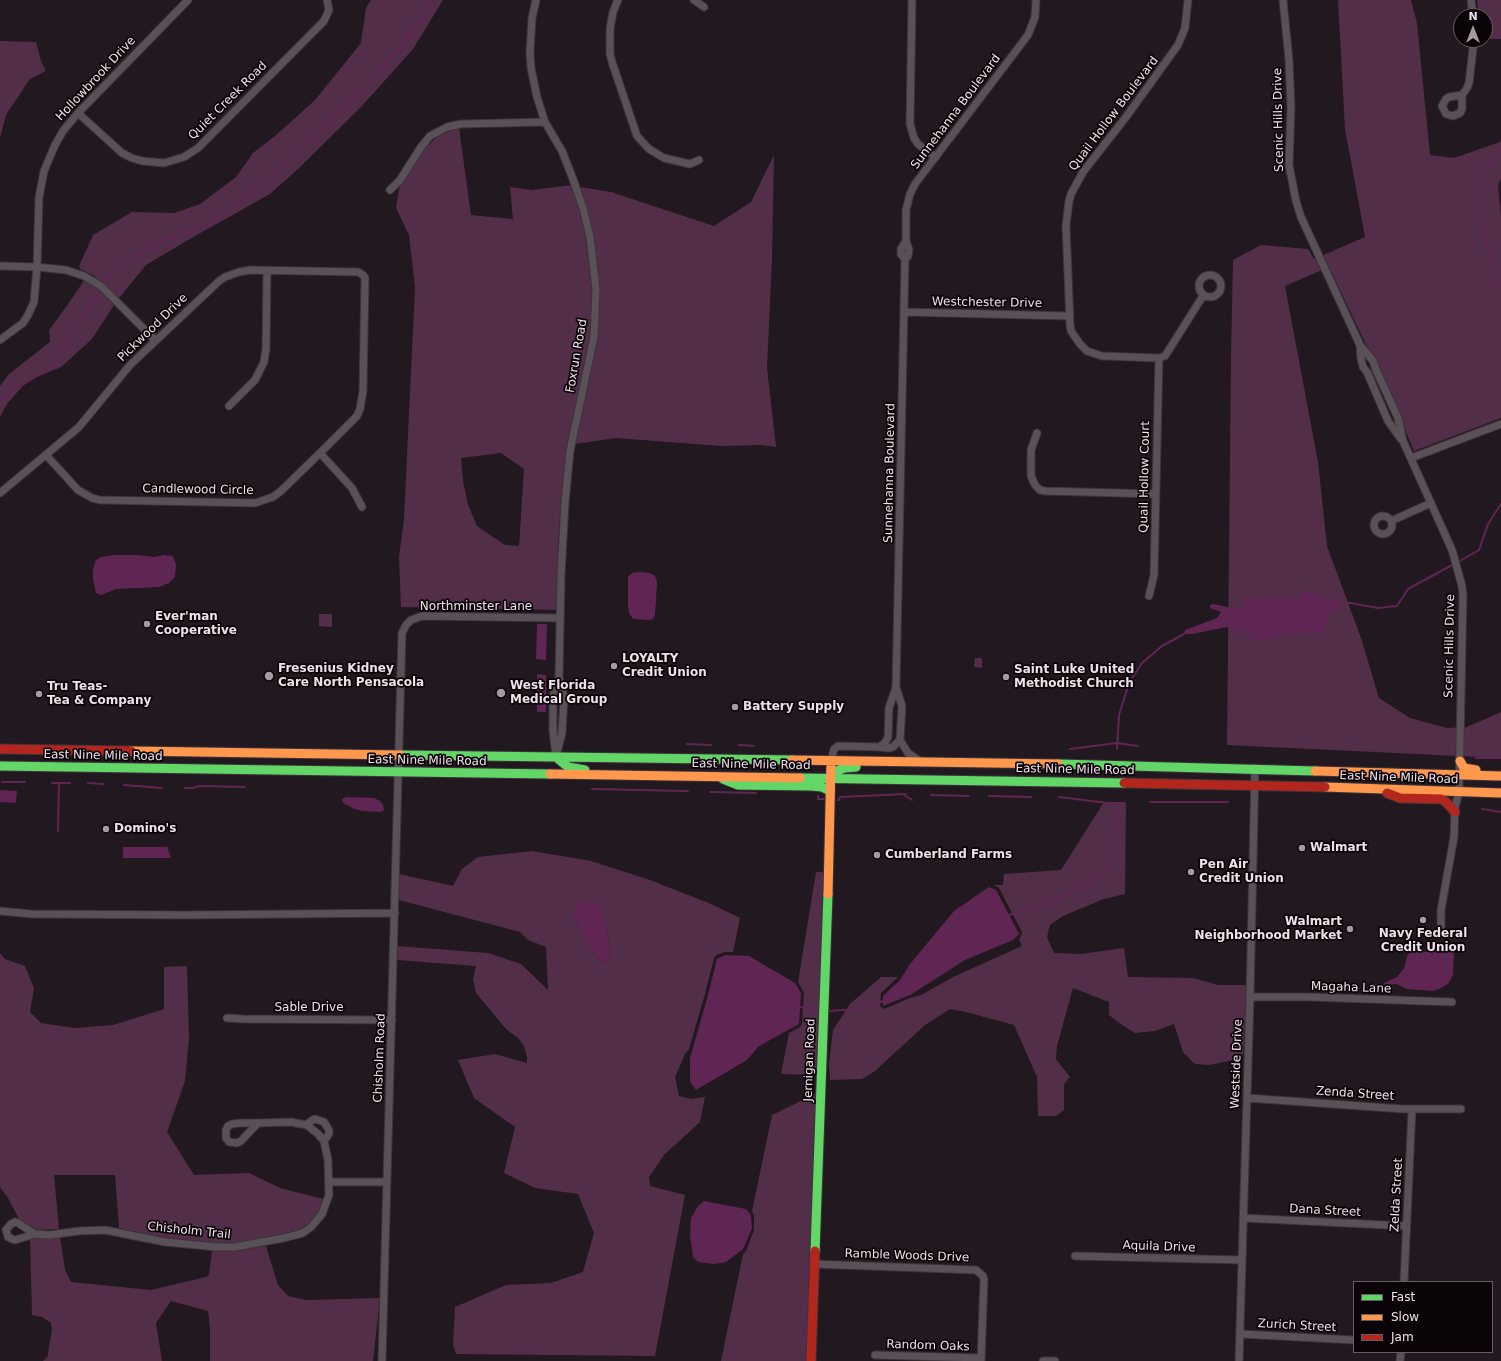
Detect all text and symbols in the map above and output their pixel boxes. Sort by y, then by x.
north arrow [1453,8,1493,48]
text: N [1468,10,1478,23]
street label: Hollowbrook Drive [53,34,139,124]
street label: Sunnehanna Boulevard [908,52,1004,172]
street label: Quail Hollow Boulevard [1066,54,1162,174]
street label: Quiet Creek Road [186,59,270,143]
street label: Scenic Hills Drive [1271,68,1287,172]
street label: Pickwood Drive [115,291,191,365]
street label: Westchester Drive [932,295,1042,311]
street label: Foxrun Road [563,318,591,394]
street label: Sunnehanna Boulevard [882,403,898,543]
street label: Quail Hollow Court [1137,421,1153,533]
street label: Candlewood Circle [142,482,254,498]
street label: Scenic Hills Drive [1442,594,1458,698]
street label: Northminster Lane [420,600,532,614]
place label: Ever'man Cooperative [155,610,237,638]
marker: Ever'man Cooperative [142,619,152,629]
place label: LOYALTY Credit Union [622,652,707,680]
marker: LOYALTY Credit Union [609,661,619,671]
place label: Fresenius Kidney Care North Pensacola [278,662,424,690]
place label: Saint Luke United Methodist Church [1014,663,1134,691]
marker: Fresenius Kidney Care North Pensacola [263,670,275,682]
marker: Saint Luke United Methodist Church [1001,672,1011,682]
place label: West Florida Medical Group [510,679,607,707]
place label: Tru Teas- Tea & Company [47,680,151,708]
marker: West Florida Medical Group [495,687,507,699]
marker: Tru Teas- Tea & Company [34,689,44,699]
place label: Battery Supply [743,700,844,714]
marker: Battery Supply [730,702,740,712]
street label: East Nine Mile Road [43,748,163,764]
street label: East Nine Mile Road [367,753,487,769]
street label: East Nine Mile Road [691,757,811,773]
street label: East Nine Mile Road [1015,762,1135,778]
street label: East Nine Mile Road [1339,769,1459,787]
place label: Domino's [114,822,176,836]
marker: Domino's [101,824,111,834]
place label: Walmart [1310,841,1367,855]
marker: Walmart [1297,843,1307,853]
place label: Cumberland Farms [885,848,1012,862]
marker: Cumberland Farms [872,850,882,860]
place label: Pen Air Credit Union [1199,858,1284,886]
marker: Pen Air Credit Union [1186,867,1196,877]
place label: Walmart Neighborhood Market [1195,915,1342,943]
marker: Navy Federal Credit Union [1418,915,1428,925]
marker: Walmart Neighborhood Market [1345,924,1355,934]
place label: Navy Federal Credit Union [1379,927,1467,955]
street label: Magaha Lane [1311,979,1391,997]
street label: Sable Drive [274,1001,344,1015]
street label: Chisholm Road [371,1013,389,1103]
street label: Jernigan Road [801,1018,819,1102]
street label: Westside Drive [1228,1019,1246,1109]
street label: Zenda Street [1315,1084,1395,1104]
street label: Zelda Street [1388,1158,1406,1232]
street label: Dana Street [1289,1202,1361,1220]
street label: Chisholm Trail [147,1219,231,1243]
street label: Aquila Drive [1122,1239,1196,1255]
street label: Ramble Woods Drive [844,1247,970,1265]
legend [1353,1281,1493,1353]
text: Fast [1391,1290,1415,1304]
text: Slow [1391,1310,1419,1324]
street label: Zurich Street [1257,1317,1337,1335]
text: Jam [1391,1330,1414,1344]
street label: Random Oaks [886,1337,970,1355]

